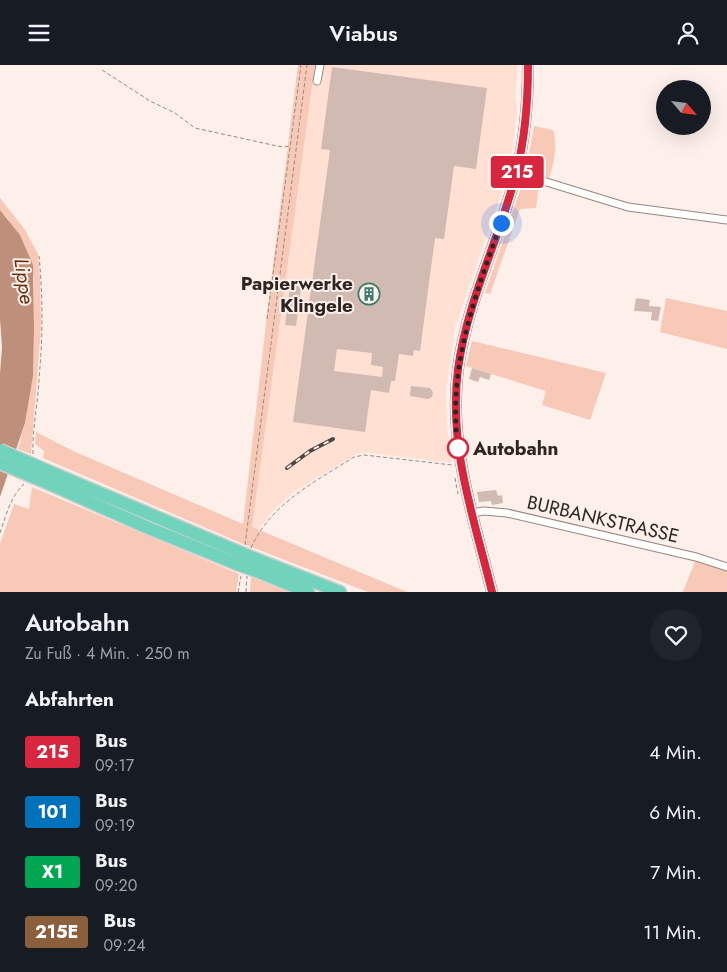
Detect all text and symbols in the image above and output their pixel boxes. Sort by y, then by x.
text: Viabus [329,17,398,49]
icon: menu [25,19,53,47]
icon: person [674,19,702,47]
north arrow [656,80,711,135]
map controls [656,80,711,135]
line badge: 215 [488,156,546,188]
text: 215 [501,159,533,185]
your location [489,211,514,236]
water label: Lippe [6,256,42,306]
place label: Papierwerke Klingele [241,270,353,319]
building icon: Papierwerke Klingele [357,282,381,306]
place label: Autobahn [472,435,558,462]
marker: Autobahn [447,437,469,459]
street label: BURBANKSTRASSE [524,488,682,550]
text: Autobahn [25,605,130,640]
button: heart [650,609,702,661]
text: Zu Fuß · 4 Min. · 250 m [25,642,190,665]
text: Abfahrten [25,686,114,713]
text: Bus [95,727,127,754]
text: 215 [36,739,69,765]
text: 4 Min. [649,739,702,766]
text: 09:17 [95,754,134,777]
text: Bus [95,787,127,814]
text: 101 [37,799,68,825]
text: 6 Min. [649,799,702,826]
text: 09:19 [95,814,135,837]
text: Bus [95,847,127,874]
text: X1 [42,859,63,885]
text: 7 Min. [650,859,702,886]
text: 09:20 [95,874,137,897]
text: Bus [103,907,136,934]
text: 215E [35,919,78,945]
text: 11 Min. [643,919,702,946]
text: 09:24 [103,934,146,957]

